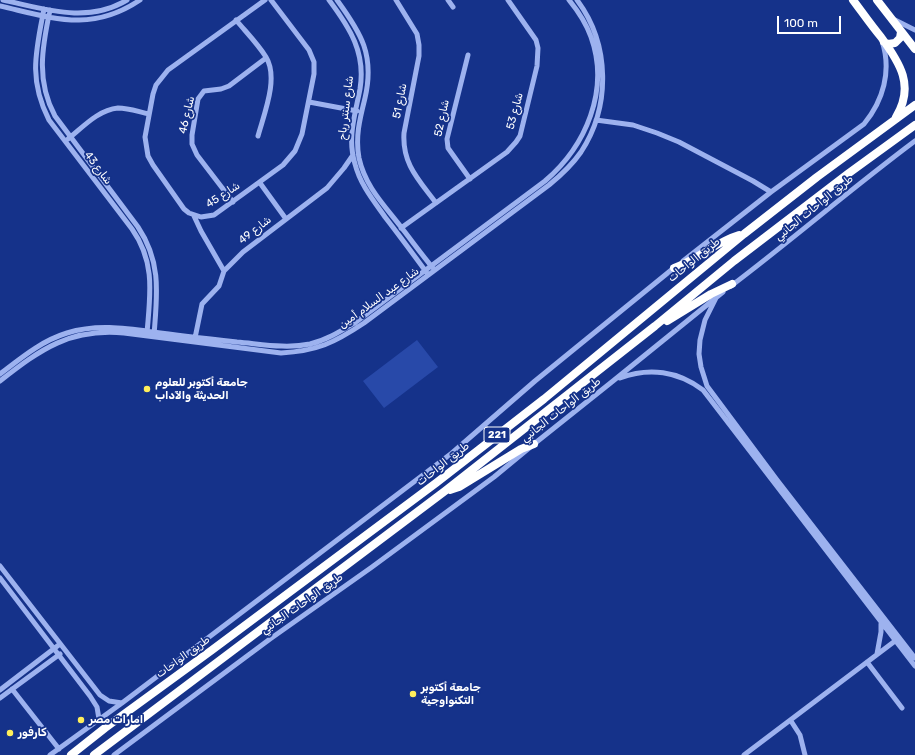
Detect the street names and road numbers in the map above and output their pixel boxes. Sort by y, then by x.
street label: شارع سنتر رباح [336,75,356,141]
street label: شارع 51 [390,82,410,120]
street label: شارع 53 [504,91,526,131]
street label: شارع 46 [176,95,198,135]
street label: شارع 52 [432,98,452,138]
street label: شارع 43 [81,149,115,187]
street label: طريق الواحات الجانبي [772,172,856,244]
street label: شارع 45 [203,179,243,211]
street label: شارع 49 [236,213,274,247]
street label: طريق الواحات [665,235,723,285]
street label: شارع عبد السلام أمين [336,264,422,332]
street label: طريق الواحات الجانبي [519,375,603,445]
road number: 221 [484,427,510,443]
street label: طريق الواحات [414,439,472,489]
street label: طريق الواحات الجانبي [258,571,346,637]
street label: طريق الواحات [154,633,212,681]

